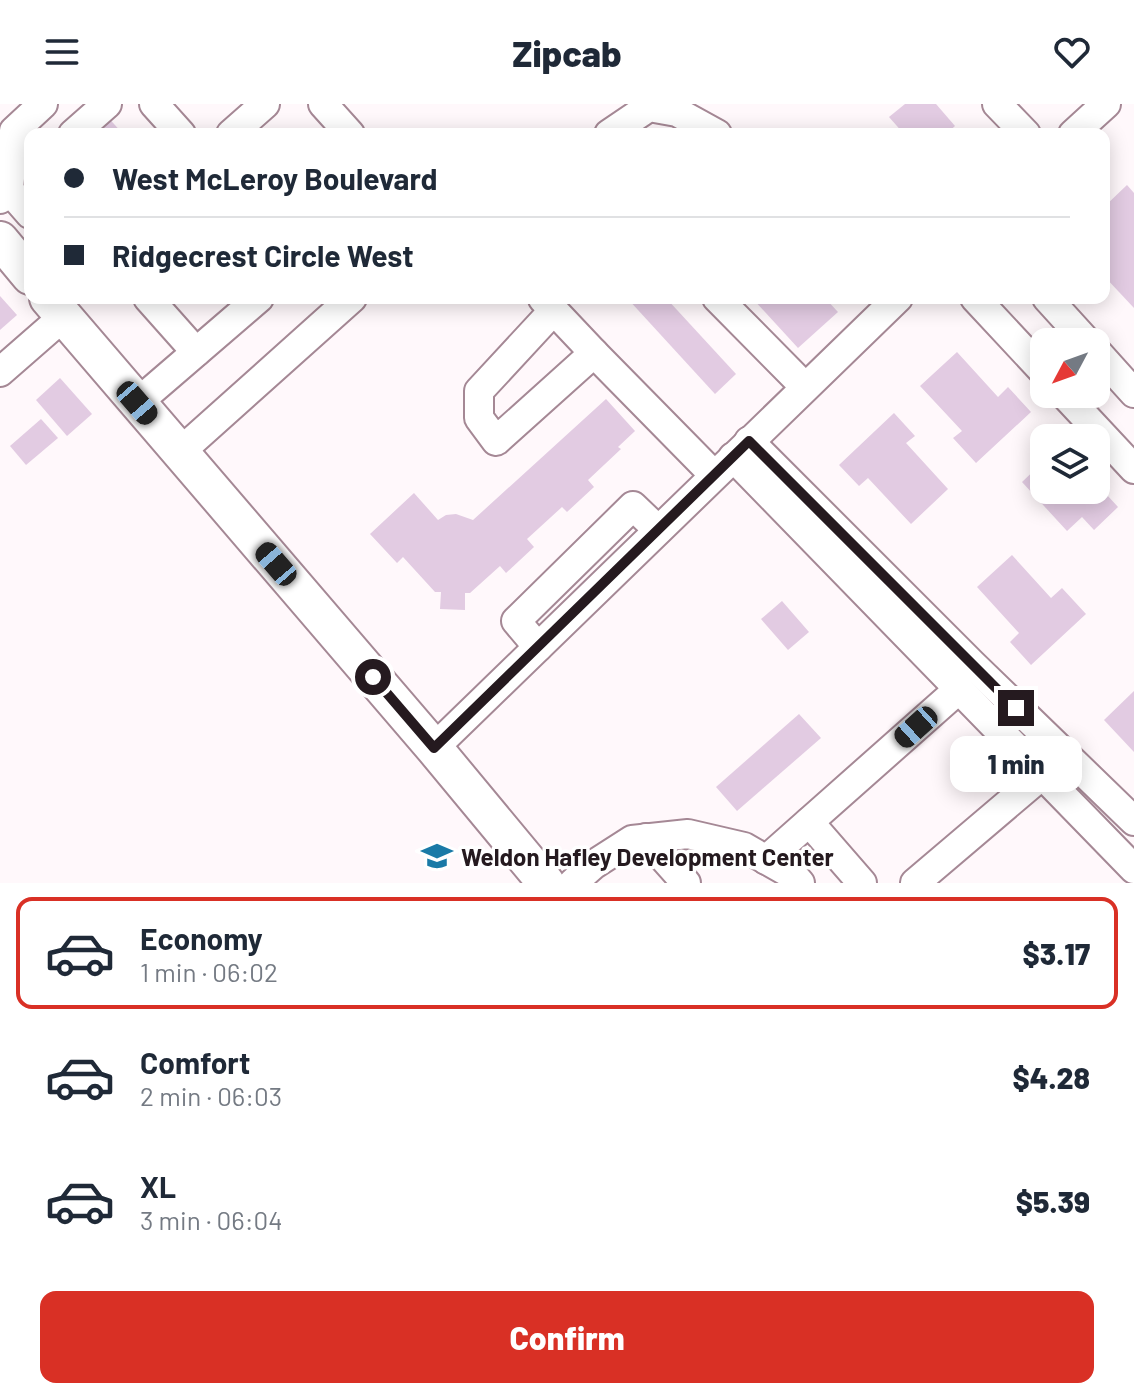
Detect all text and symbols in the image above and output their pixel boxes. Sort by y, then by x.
icon: menu [40,30,84,74]
icon: heart [1050,30,1094,74]
text: Zipcab [512,31,622,74]
text: West McLeroy Boulevard [112,160,437,196]
text: Ridgecrest Circle West [112,237,414,273]
north arrow [1030,328,1110,408]
map controls [1030,328,1110,504]
car [112,377,162,429]
button: layers [1030,424,1110,504]
car [251,538,301,590]
route start [355,659,391,695]
route end [998,690,1034,726]
car [890,702,942,752]
callout: 1 min [950,736,1082,792]
text: 1 min [987,748,1045,779]
school or university icon: Weldon Hafley Development Center [420,839,454,873]
place label: Weldon Hafley Development Center [461,842,834,871]
icon: car [44,917,116,989]
text: Economy [140,920,263,956]
text: $3.17 [1023,935,1090,971]
text: 1 min · 06:02 [140,956,278,987]
icon: car [44,1041,116,1113]
text: Comfort [140,1044,250,1080]
text: $4.28 [1012,1059,1090,1095]
text: 2 min · 06:03 [140,1080,282,1111]
icon: car [44,1165,116,1237]
text: XL [140,1168,176,1204]
text: $5.39 [1016,1183,1090,1219]
text: 3 min · 06:04 [140,1204,283,1235]
button: Confirm [40,1291,1094,1383]

